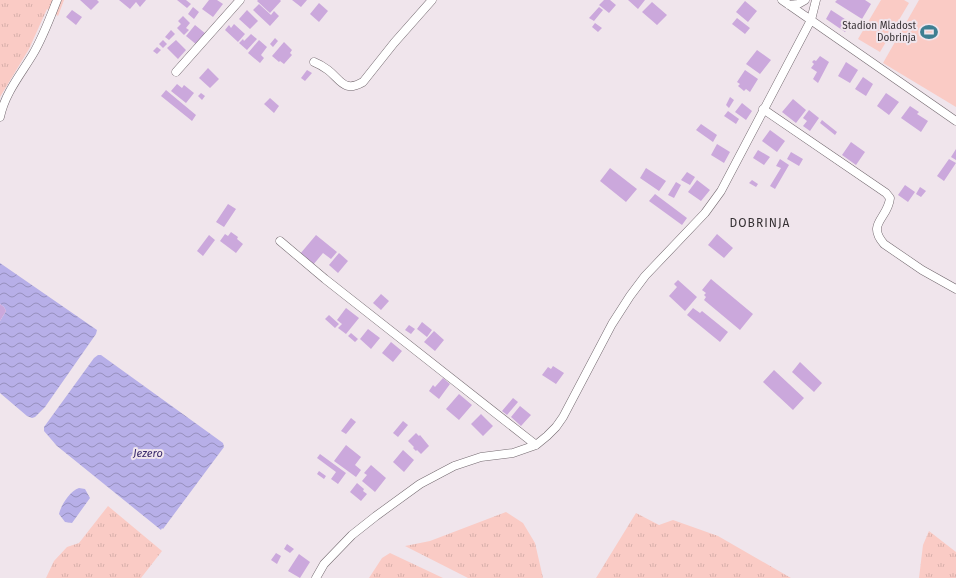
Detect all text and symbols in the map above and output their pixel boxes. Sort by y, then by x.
place label: Stadion Mladost Dobrinja [842,20,916,44]
sports icon: Stadion Mladost Dobrinja [919,22,939,42]
district label: DOBRINJA [730,216,790,230]
water label: Jezero [132,447,163,460]

